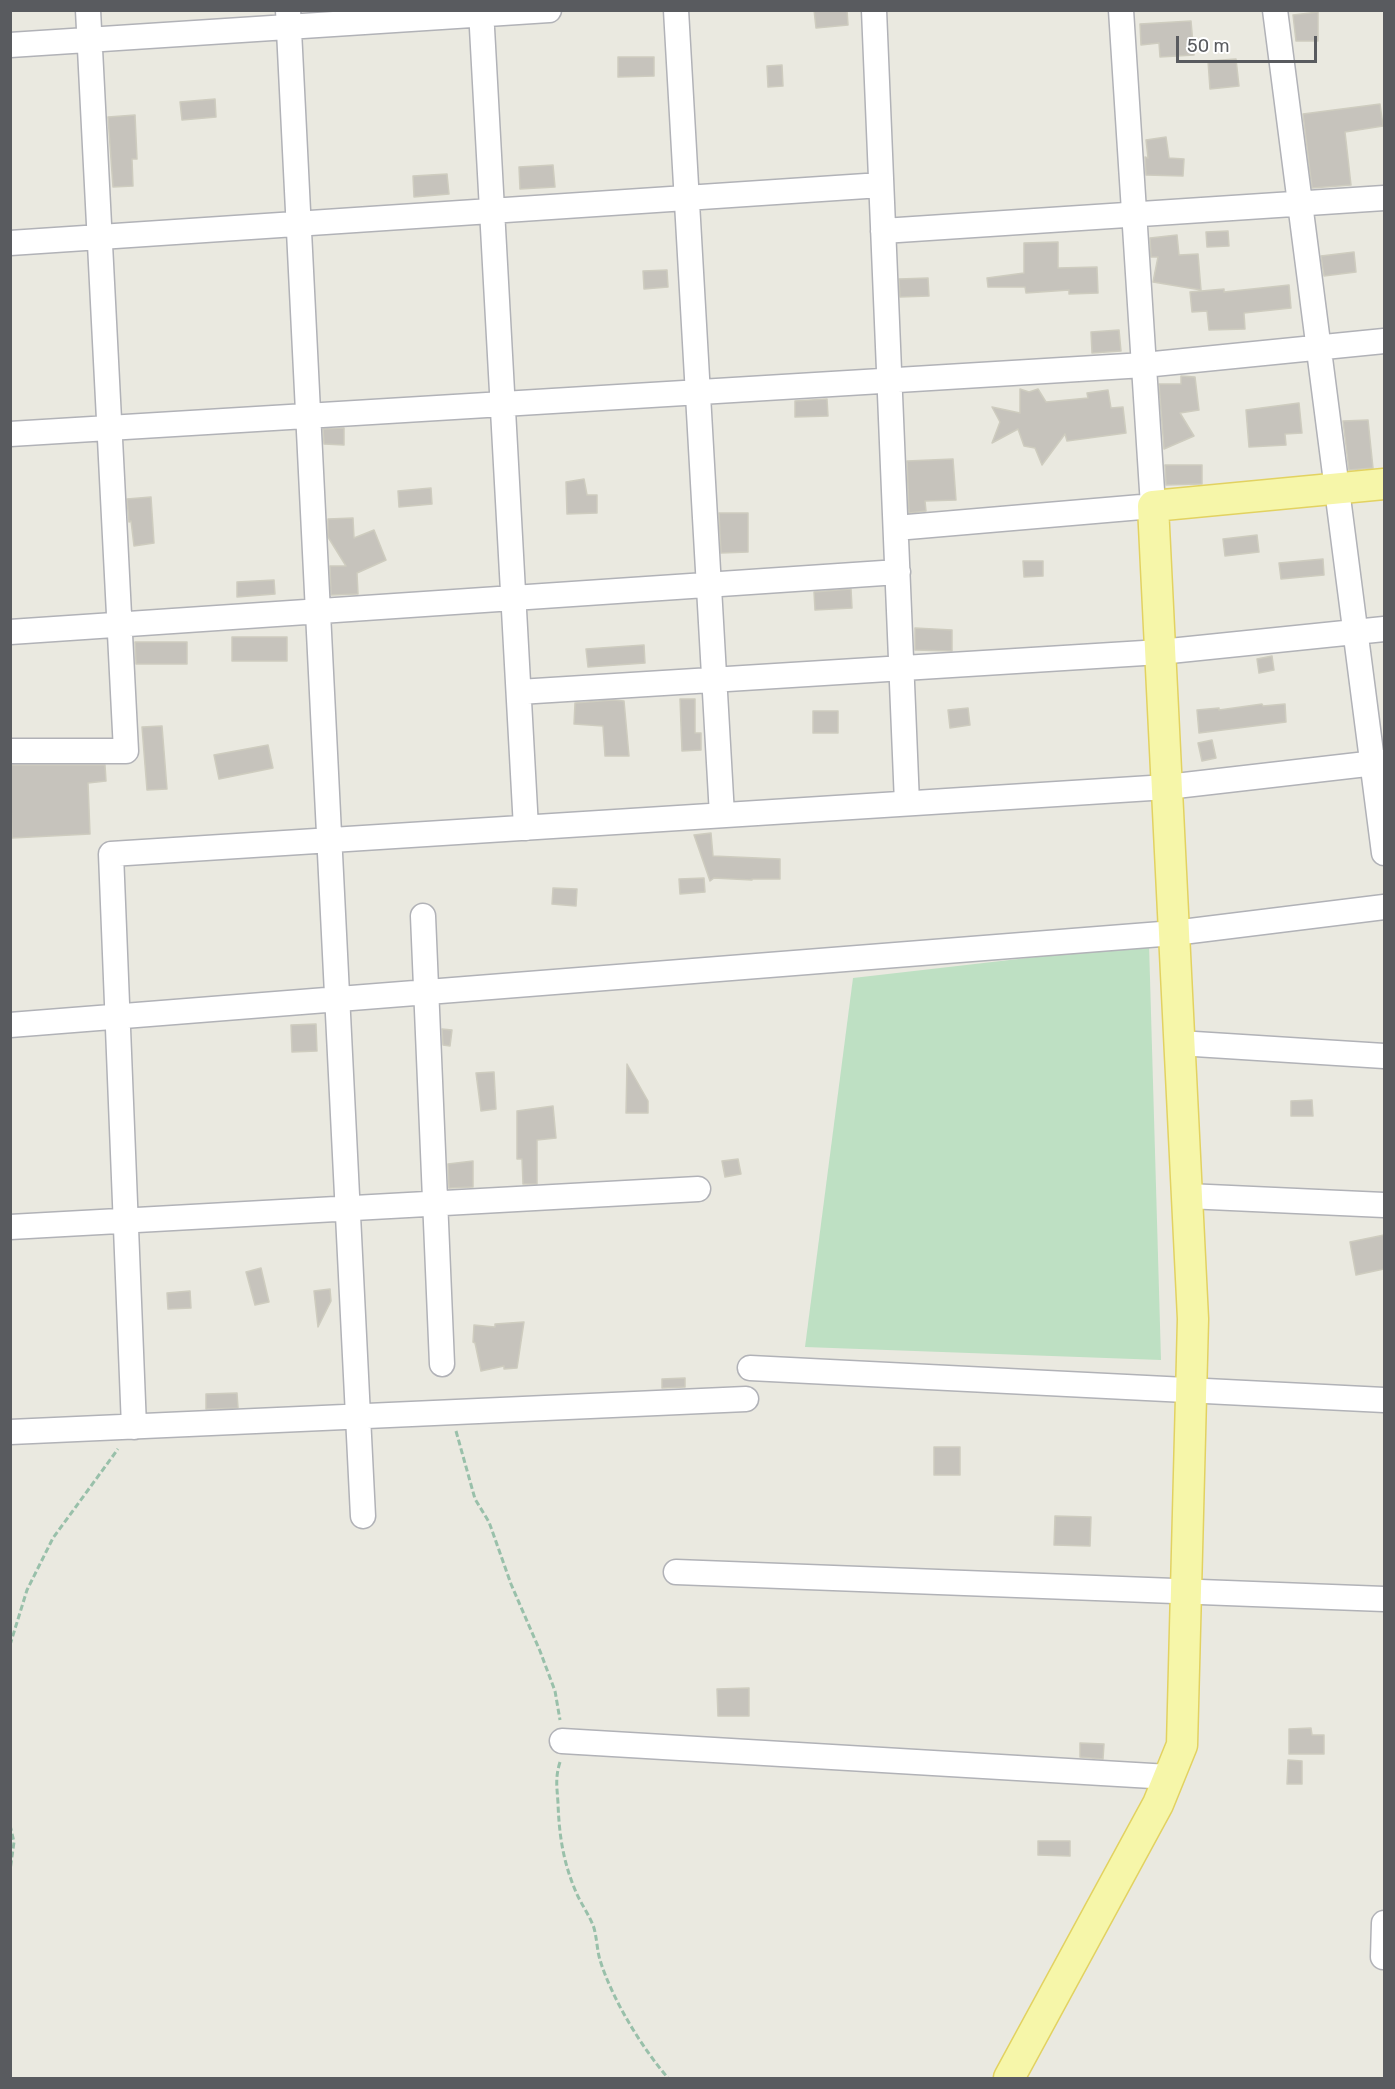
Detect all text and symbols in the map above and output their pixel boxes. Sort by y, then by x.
scale bar [1179,24,1320,62]
text: 50 m [1187,35,1230,57]

